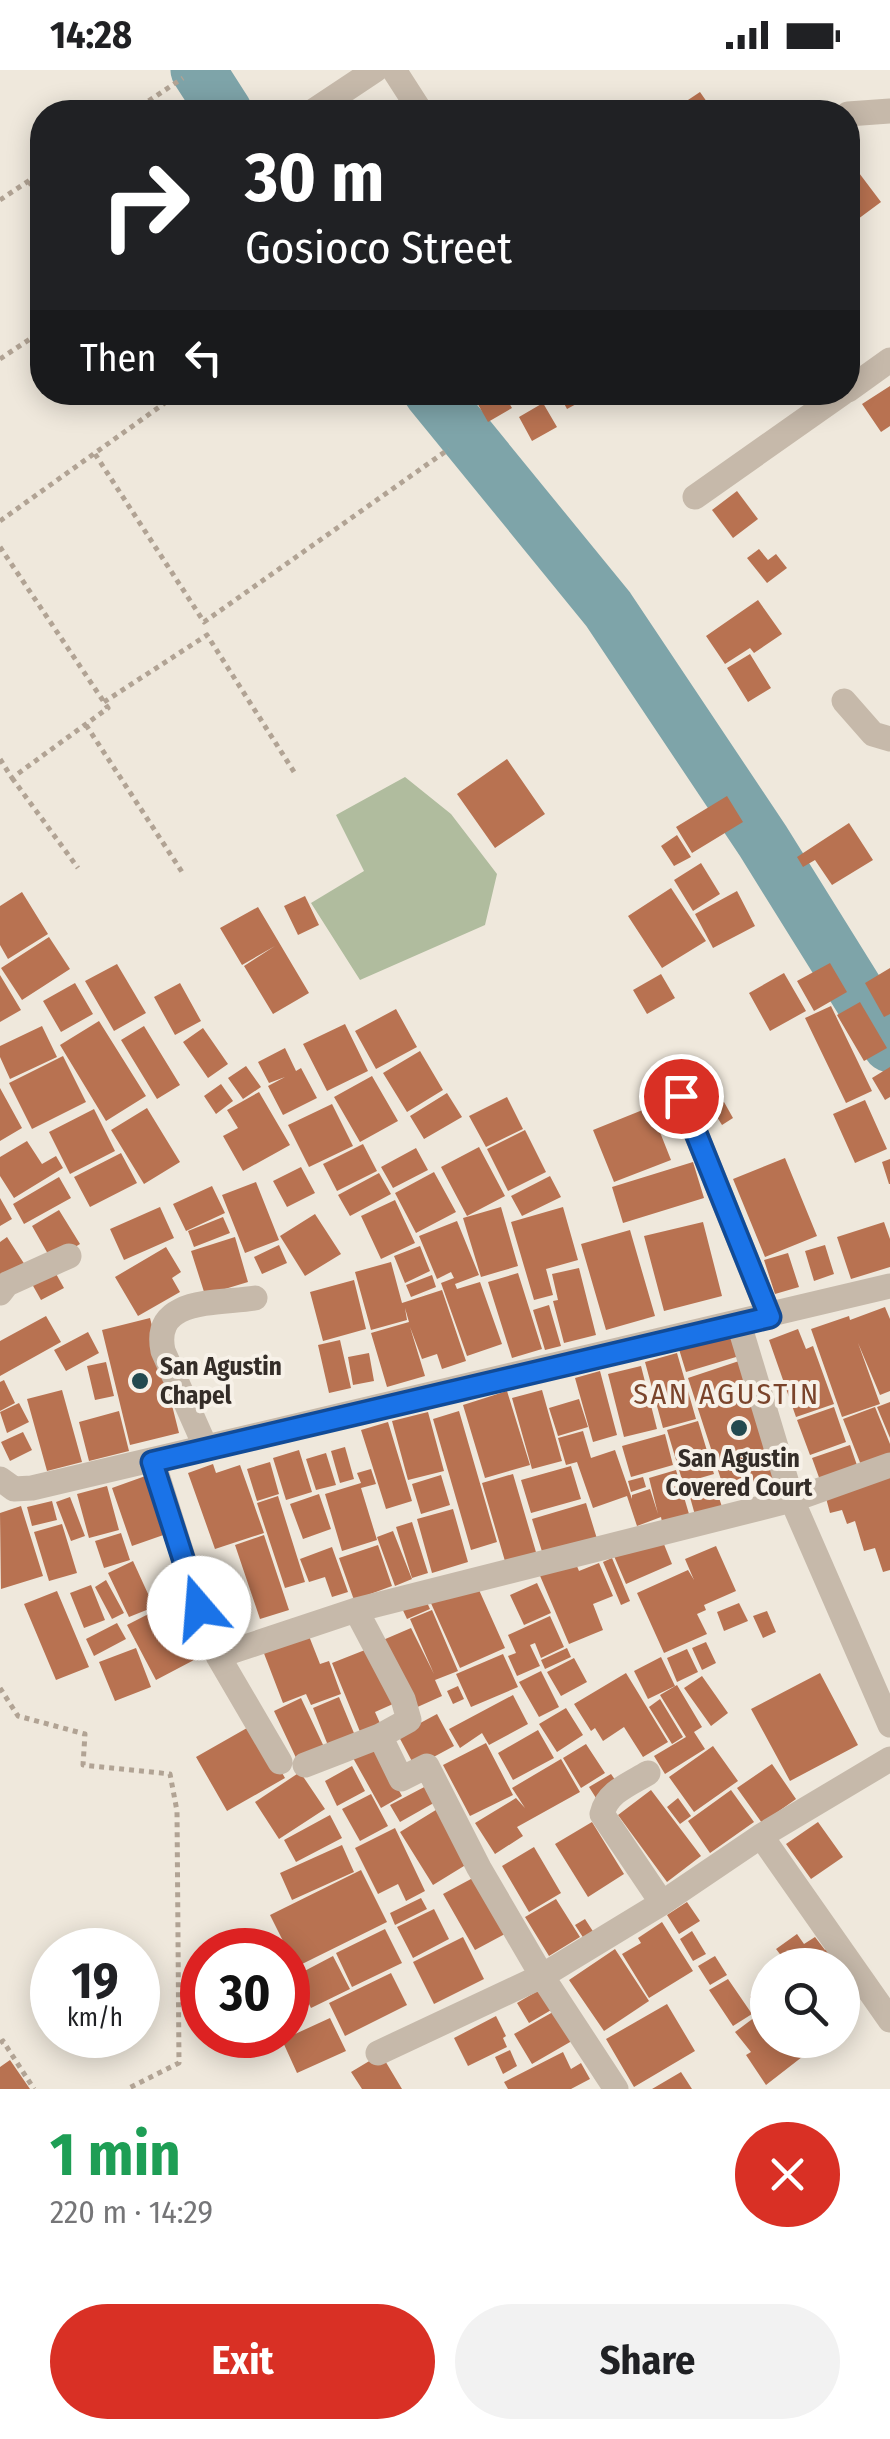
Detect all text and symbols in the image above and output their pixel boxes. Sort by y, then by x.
text: 14:28 [50,12,132,58]
text: 30 m [245,136,384,220]
icon: right [80,140,210,270]
text: Gosioco Street [245,221,512,275]
icon: left [176,330,231,385]
text: Then [80,335,156,381]
pin [639,1054,724,1139]
icon: arrive [654,1069,709,1124]
place label: San Agustin Chapel [160,1352,282,1411]
marker: San Agustin Chapel [129,1370,151,1392]
district label: SAN AGUSTIN [633,1376,821,1412]
marker: San Agustin Covered Court [728,1417,750,1439]
place label: San Agustin Covered Court [666,1444,814,1503]
position arrow [147,1556,251,1660]
speed limit sign: 30 [180,1928,310,2058]
map controls [750,1948,860,2058]
button: search [750,1948,860,2058]
text: 19 [71,1951,118,2011]
text: km/h [67,2003,123,2033]
text: 1 min [50,2119,181,2191]
button: close [735,2122,840,2227]
text: 220 m · 14:29 [50,2193,213,2231]
button: Exit [50,2304,435,2419]
button: Share [455,2304,840,2419]

